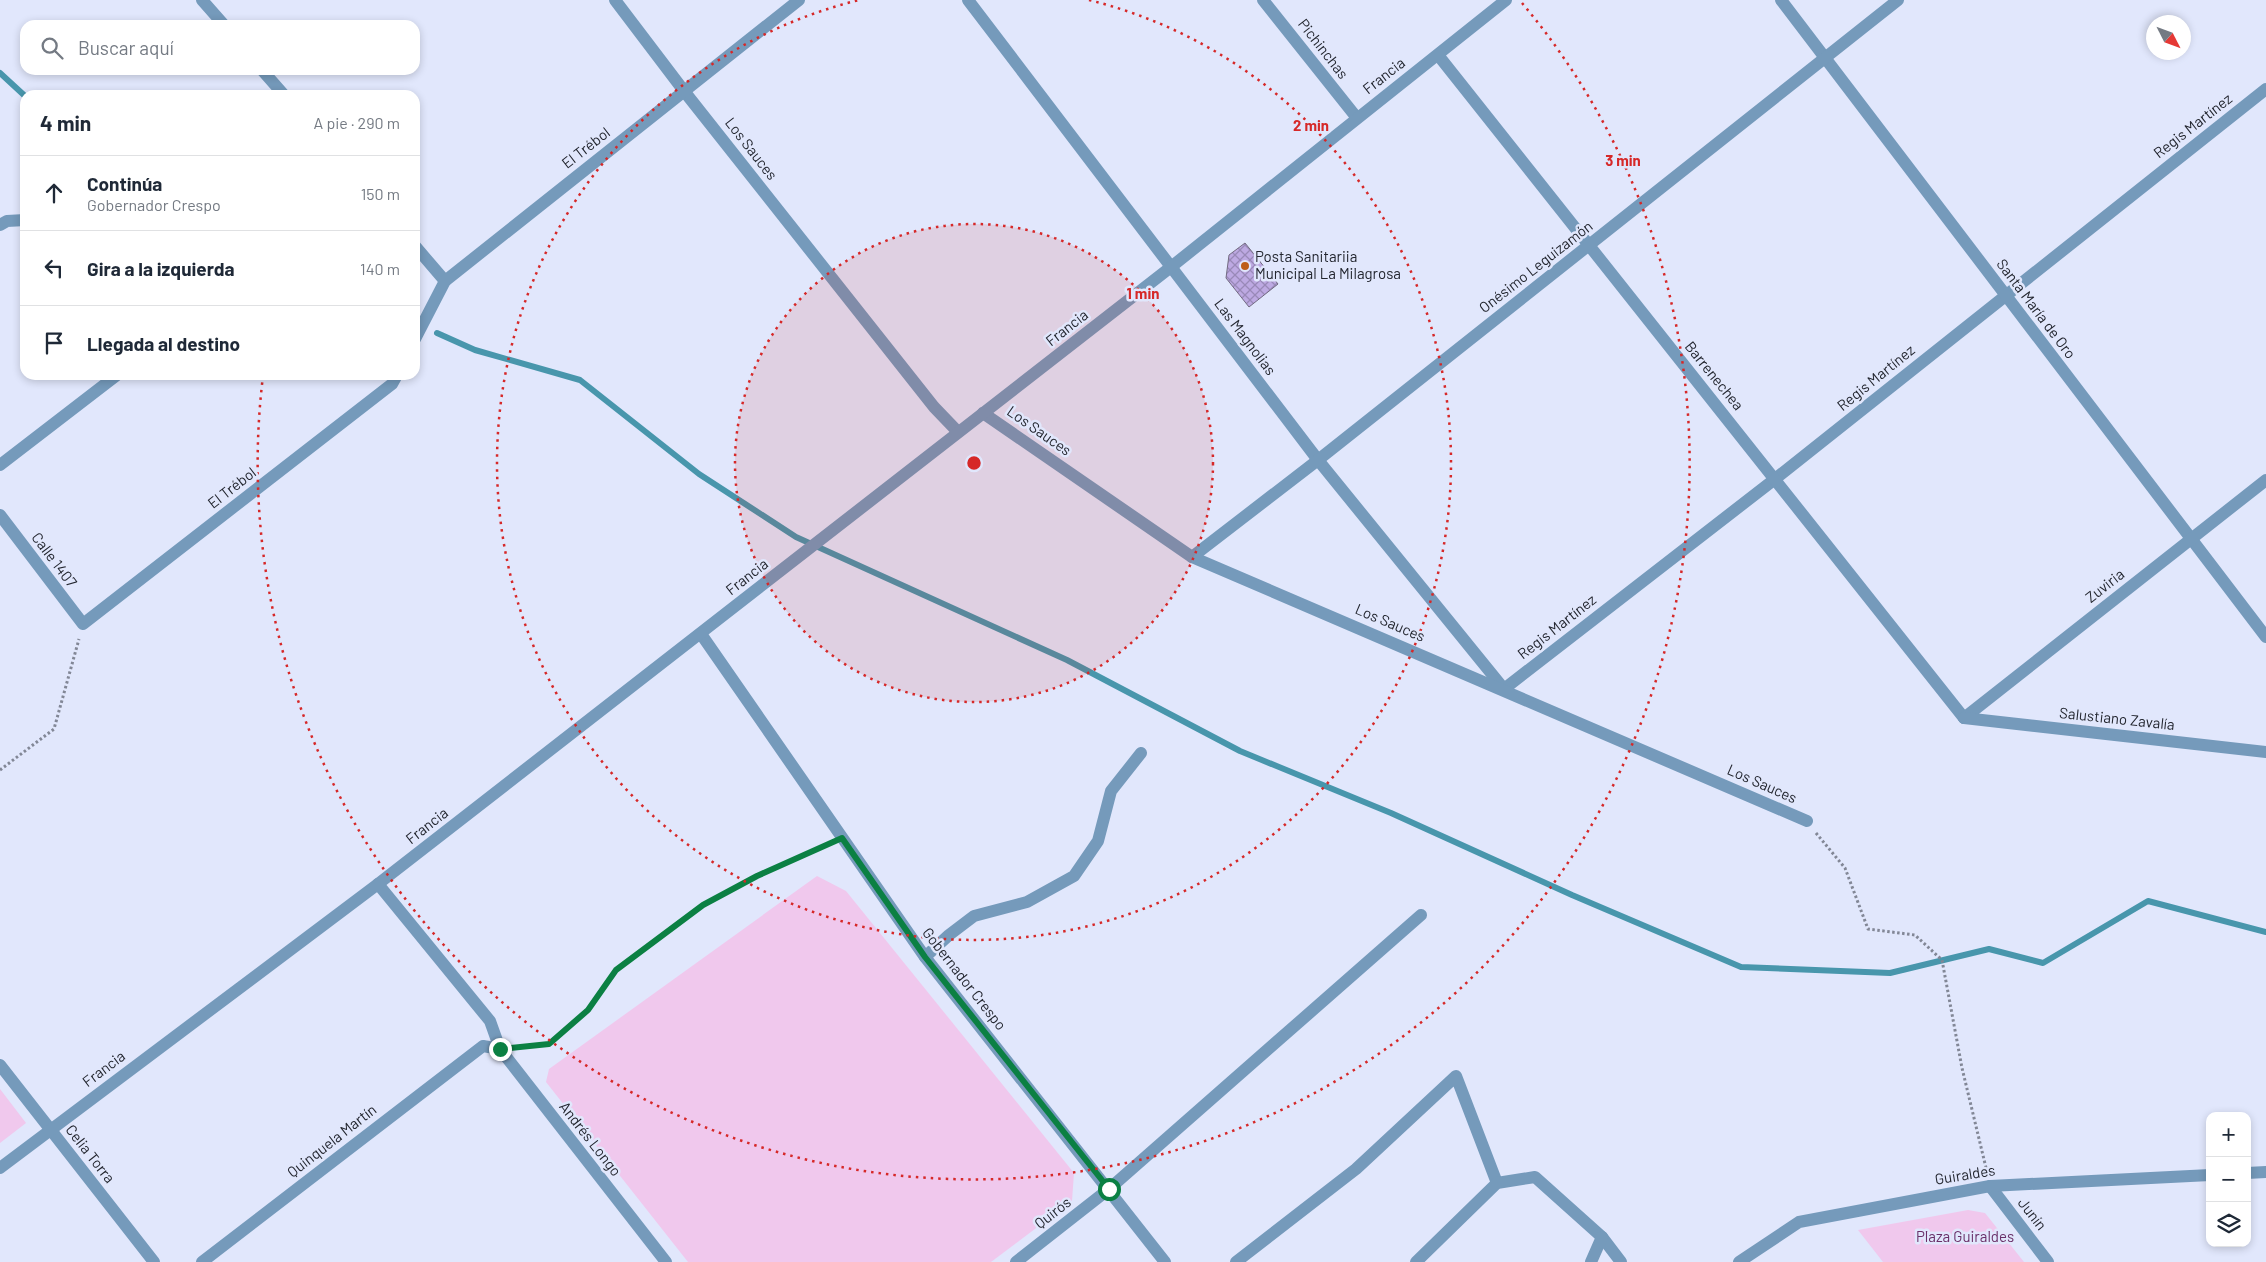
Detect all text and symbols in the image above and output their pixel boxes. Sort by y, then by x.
street label: Pichinchas [1295,15,1353,82]
north arrow [2146,15,2191,60]
search box [20,20,420,75]
icon: search [38,34,66,62]
text: Buscar aquí [78,36,174,59]
street label: Francia [1359,53,1408,97]
street label: Regis Martínez [2150,89,2235,161]
text: 4 min [40,110,91,135]
text: A pie · 290 m [314,113,400,132]
street label: Los Sauces [722,114,782,183]
text: 2 min [1293,116,1329,134]
street label: El Trébol [558,123,613,172]
text: 3 min [1605,151,1641,169]
text: Continúa [87,172,162,195]
icon: ahead [40,179,68,207]
text: 150 m [361,184,400,203]
text: Gobernador Crespo [87,195,221,214]
street label: Onésimo Leguizamón [1475,216,1596,316]
place label: Posta Sanitariia Municipal La Milagrosa [1255,247,1401,282]
icon: left [40,254,68,282]
street label: Santa María de Oro [1993,255,2080,362]
text: Gira a la izquierda [87,257,235,280]
text: 140 m [360,259,400,278]
marker: Posta Sanitariia Municipal La Milagrosa [1239,260,1251,272]
text: 1 min [1127,284,1159,302]
street label: Las Magnolias [1211,295,1280,378]
street label: Francia [1042,305,1091,349]
icon: arrive [40,329,68,357]
text: Llegada al destino [87,332,240,355]
street label: Barrenechea [1682,337,1748,413]
street label: Regis Martínez [1833,340,1918,414]
street label: Los Sauces [1004,402,1075,459]
centre of rings [965,454,983,472]
street label: El Trébol [204,463,259,512]
street label: Calle 1407 [28,529,81,590]
street label: Francia [722,554,771,598]
street label: Zuviria [2081,565,2127,606]
street label: Regis Martínez [1514,590,1599,662]
street label: Los Sauces [1353,599,1428,645]
street label: Salustiano Zavalía [2059,703,2176,733]
street label: Los Sauces [1725,760,1800,806]
street label: Francia [402,803,451,847]
street label: Gobernador Crespo [919,923,1010,1033]
route end [489,1038,512,1061]
street label: Francia [79,1046,128,1090]
street label: Andrés Longo [556,1097,625,1179]
street label: Quinquela Martín [283,1100,379,1180]
map controls [2206,1112,2251,1247]
button: + [2206,1112,2251,1157]
street label: Celia Torra [62,1121,119,1186]
button: − [2206,1157,2251,1202]
street label: Guiraldes [1933,1160,1996,1188]
route start [1098,1178,1121,1201]
street label: Quirós [1031,1192,1074,1232]
street label: Junín [2015,1194,2051,1233]
button: layers [2206,1202,2251,1247]
park label: Plaza Guiraldes [1916,1227,2014,1245]

